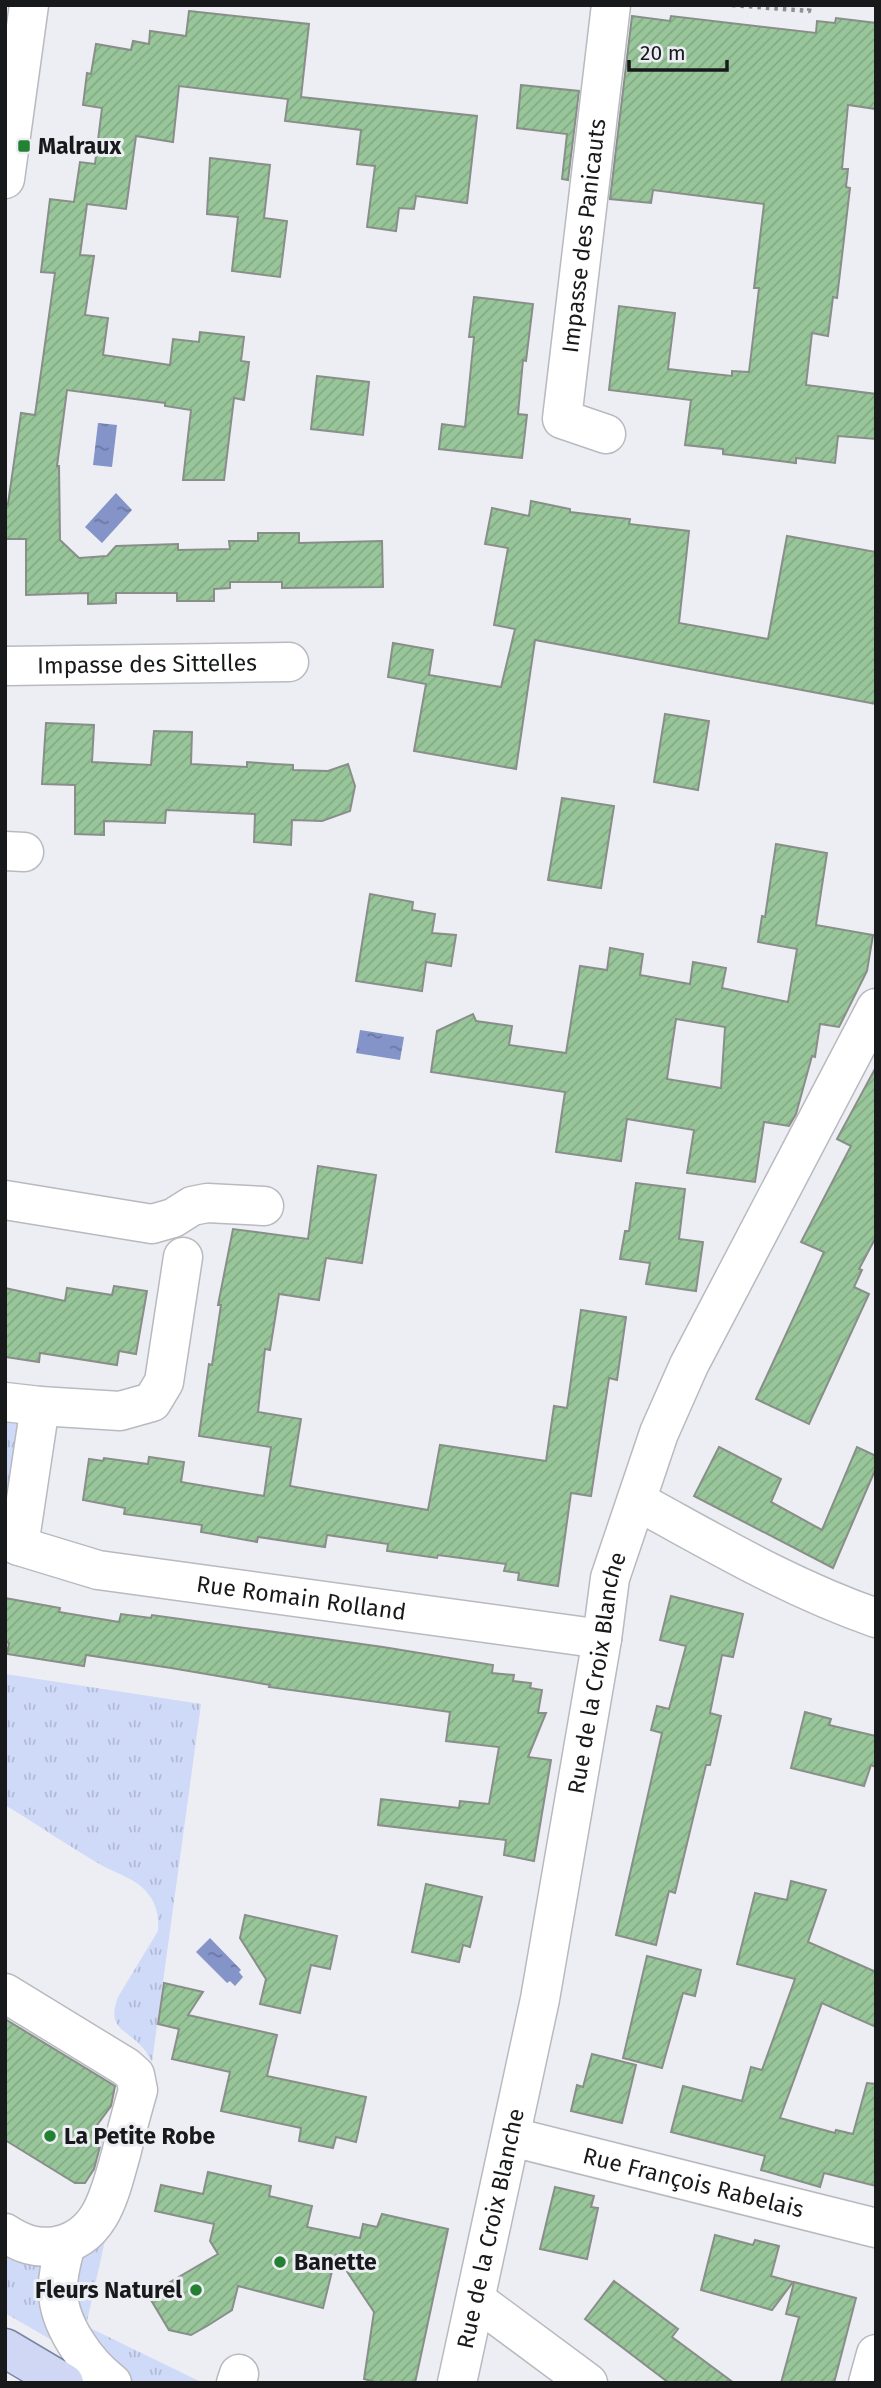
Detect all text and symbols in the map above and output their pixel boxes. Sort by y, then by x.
scale bar [629,28,727,72]
text: 20 m [640,40,686,66]
street label: Impasse des Panicauts [556,117,611,354]
place label: Malraux [38,132,121,160]
marker: Malraux [16,138,32,154]
street label: Impasse des Sittelles [37,648,257,680]
street label: Rue de la Croix Blanche [562,1548,632,1796]
street label: Rue Romain Rolland [195,1570,408,1626]
street label: Rue de la Croix Blanche [451,2106,530,2351]
place label: La Petite Robe [64,2122,215,2150]
marker: La Petite Robe [42,2128,58,2144]
street label: Rue François Rabelais [580,2141,807,2223]
place label: Banette [294,2248,377,2276]
marker: Banette [272,2254,288,2270]
place label: Fleurs Naturel [35,2276,182,2304]
marker: Fleurs Naturel [188,2282,204,2298]

